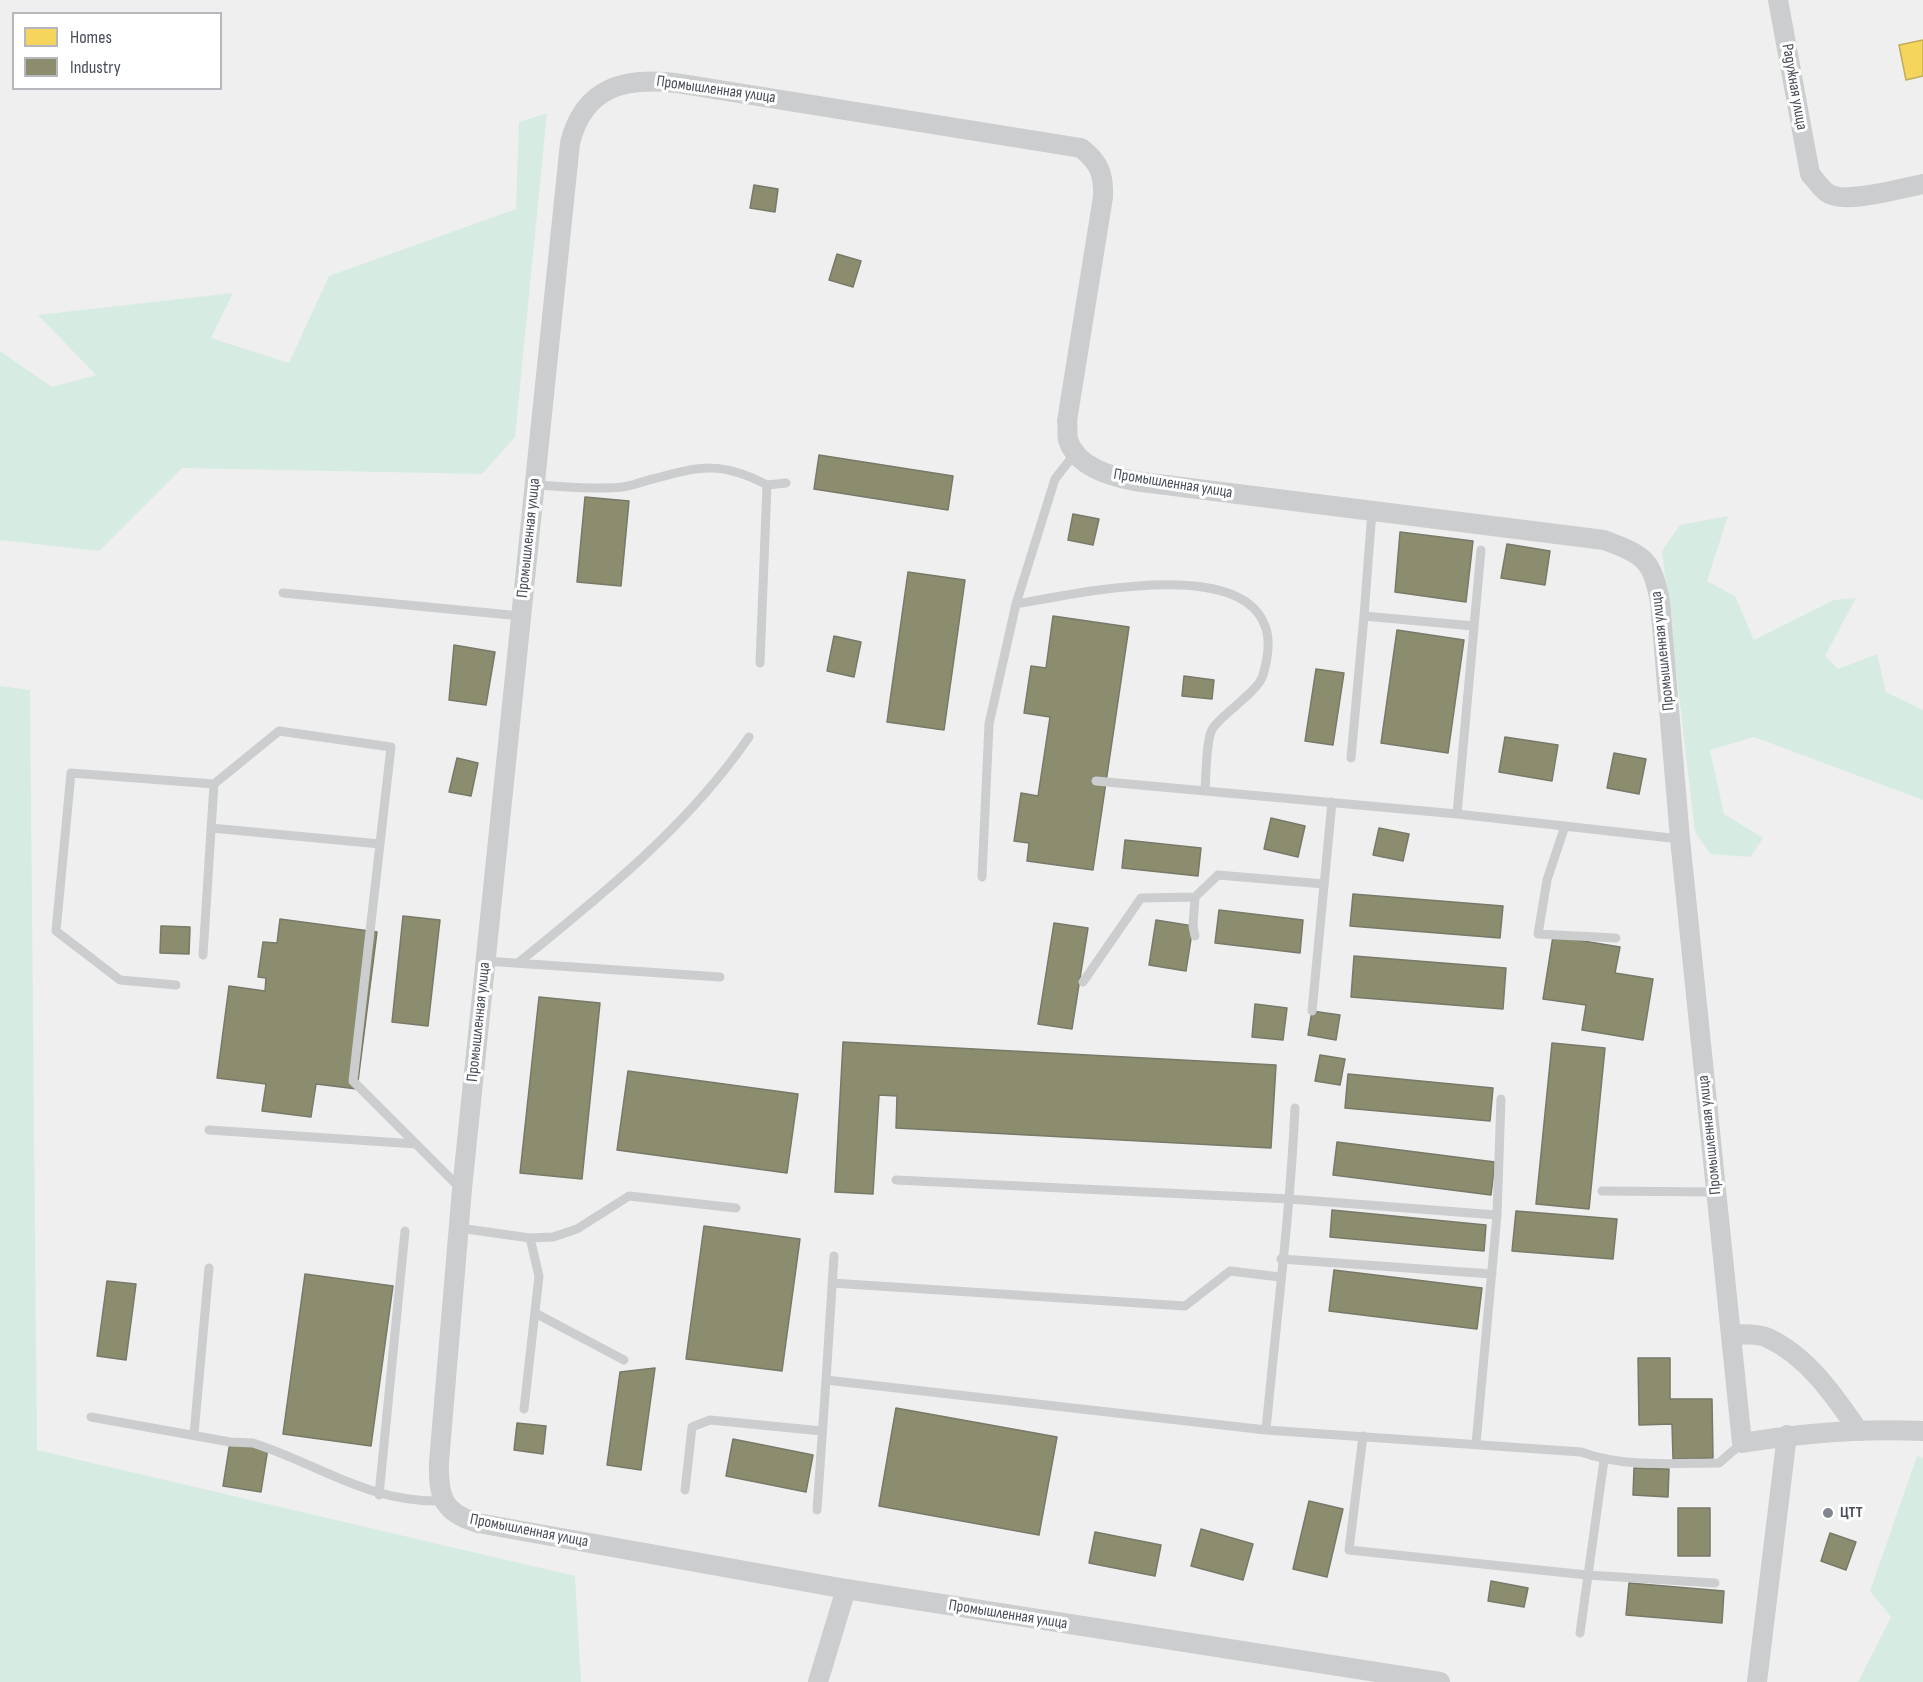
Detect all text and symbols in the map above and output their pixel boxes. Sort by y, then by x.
legend [12,12,222,90]
text: Homes [70,27,112,48]
street label: Радужная улица [1777,42,1811,132]
text: Industry [70,57,121,78]
street label: Промышленная улица [655,72,777,108]
street label: Промышленная улица [1112,465,1234,503]
street label: Промышленная улица [513,477,545,599]
street label: Промышленная улица [1647,590,1679,712]
street label: Промышленная улица [463,961,495,1083]
street label: Промышленная улица [1694,1074,1726,1196]
place label: ЦТТ [1840,1503,1863,1523]
marker: ЦТТ [1821,1506,1835,1520]
street label: Промышленная улица [468,1510,590,1552]
street label: Промышленная улица [947,1596,1069,1634]

